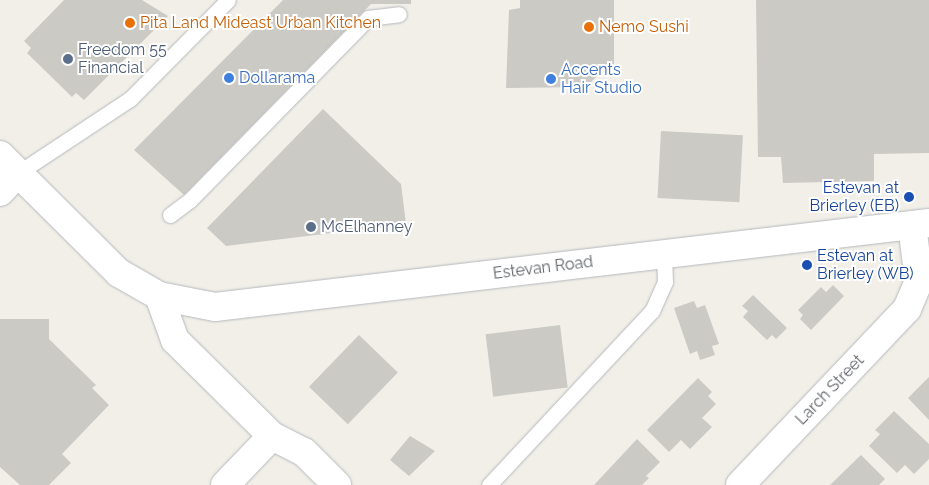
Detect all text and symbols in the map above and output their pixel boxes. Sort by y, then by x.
place label: Pita Land Mideast Urban Kitchen [140,13,381,33]
marker: Pita Land Mideast Urban Kitchen [124,17,136,29]
place label: Nemo Sushi [599,17,689,37]
marker: Nemo Sushi [583,21,595,33]
place label: Freedom 55 Financial [78,40,167,78]
marker: Freedom 55 Financial [62,53,74,65]
place label: Accents Hair Studio [561,60,642,98]
place label: Dollarama [239,68,315,88]
marker: Dollarama [223,72,235,84]
marker: Accents Hair Studio [545,73,557,85]
place label: Estevan at Brierley (EB) [809,178,899,216]
marker: Estevan at Brierley (EB) [903,191,915,203]
place label: McElhanney [321,217,412,237]
marker: McElhanney [305,221,317,233]
place label: Estevan at Brierley (WB) [817,246,914,284]
street label: Estevan Road [492,252,594,284]
marker: Estevan at Brierley (WB) [801,259,813,271]
street label: Larch Street [792,351,868,429]

